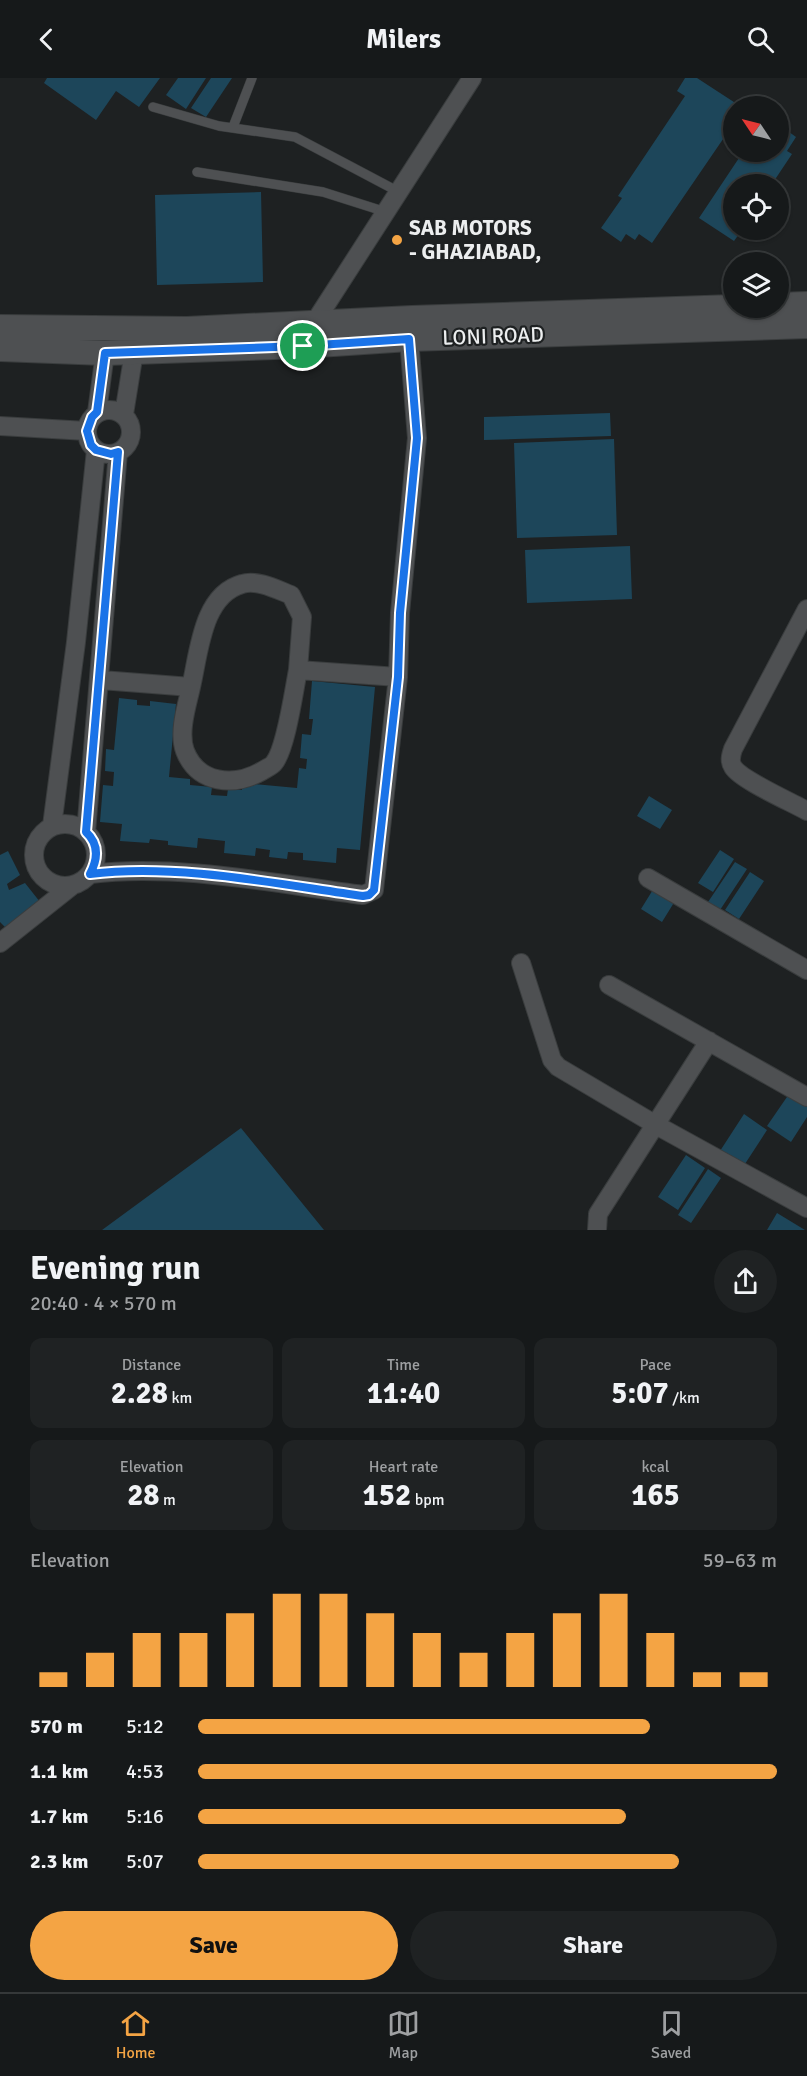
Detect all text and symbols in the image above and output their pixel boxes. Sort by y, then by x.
icon: back [30,23,63,56]
text: Milers [366,23,441,56]
icon: search [744,23,777,56]
north arrow [723,96,789,162]
map controls [723,96,789,318]
button: locate [723,174,789,240]
place label: SAB MOTORS - GHAZIABAD, [409,215,541,265]
marker: SAB MOTORS - GHAZIABAD, [390,233,404,247]
button: layers [723,252,789,318]
pin [277,320,328,371]
street label: LONI ROAD [442,321,544,351]
icon: arrive [286,329,319,362]
text: Evening run [30,1248,200,1289]
button: share [714,1250,777,1313]
text: 20:40 · 4 × 570 m [30,1291,177,1316]
text: Distance [122,1355,181,1375]
text: Time [387,1355,420,1375]
text: Pace [639,1355,672,1375]
text: 2.28 [111,1375,168,1412]
text: 11:40 [367,1375,440,1412]
text: 5:07 [611,1375,669,1412]
text: km [168,1388,192,1408]
text: /km [669,1388,700,1408]
text: Elevation [120,1457,183,1477]
text: Heart rate [369,1457,438,1477]
text: kcal [641,1457,670,1477]
text: 28 [127,1477,160,1514]
text: 152 [363,1477,411,1514]
text: 165 [631,1477,680,1514]
text: m [160,1490,176,1510]
text: bpm [411,1490,444,1510]
text: Elevation [30,1548,110,1573]
text: 59–63 m [703,1548,777,1573]
text: 570 m [30,1714,83,1739]
text: 5:12 [126,1714,164,1739]
text: 1.1 km [30,1759,88,1784]
text: 4:53 [126,1759,164,1784]
text: 1.7 km [30,1804,88,1829]
text: 5:16 [126,1804,164,1829]
text: 2.3 km [30,1849,88,1874]
text: 5:07 [126,1849,164,1874]
button: Save [30,1911,398,1980]
button: Share [410,1911,777,1980]
tab: Home [116,2007,156,2063]
tab: Map [387,2007,420,2063]
tab: Saved [651,2007,691,2063]

